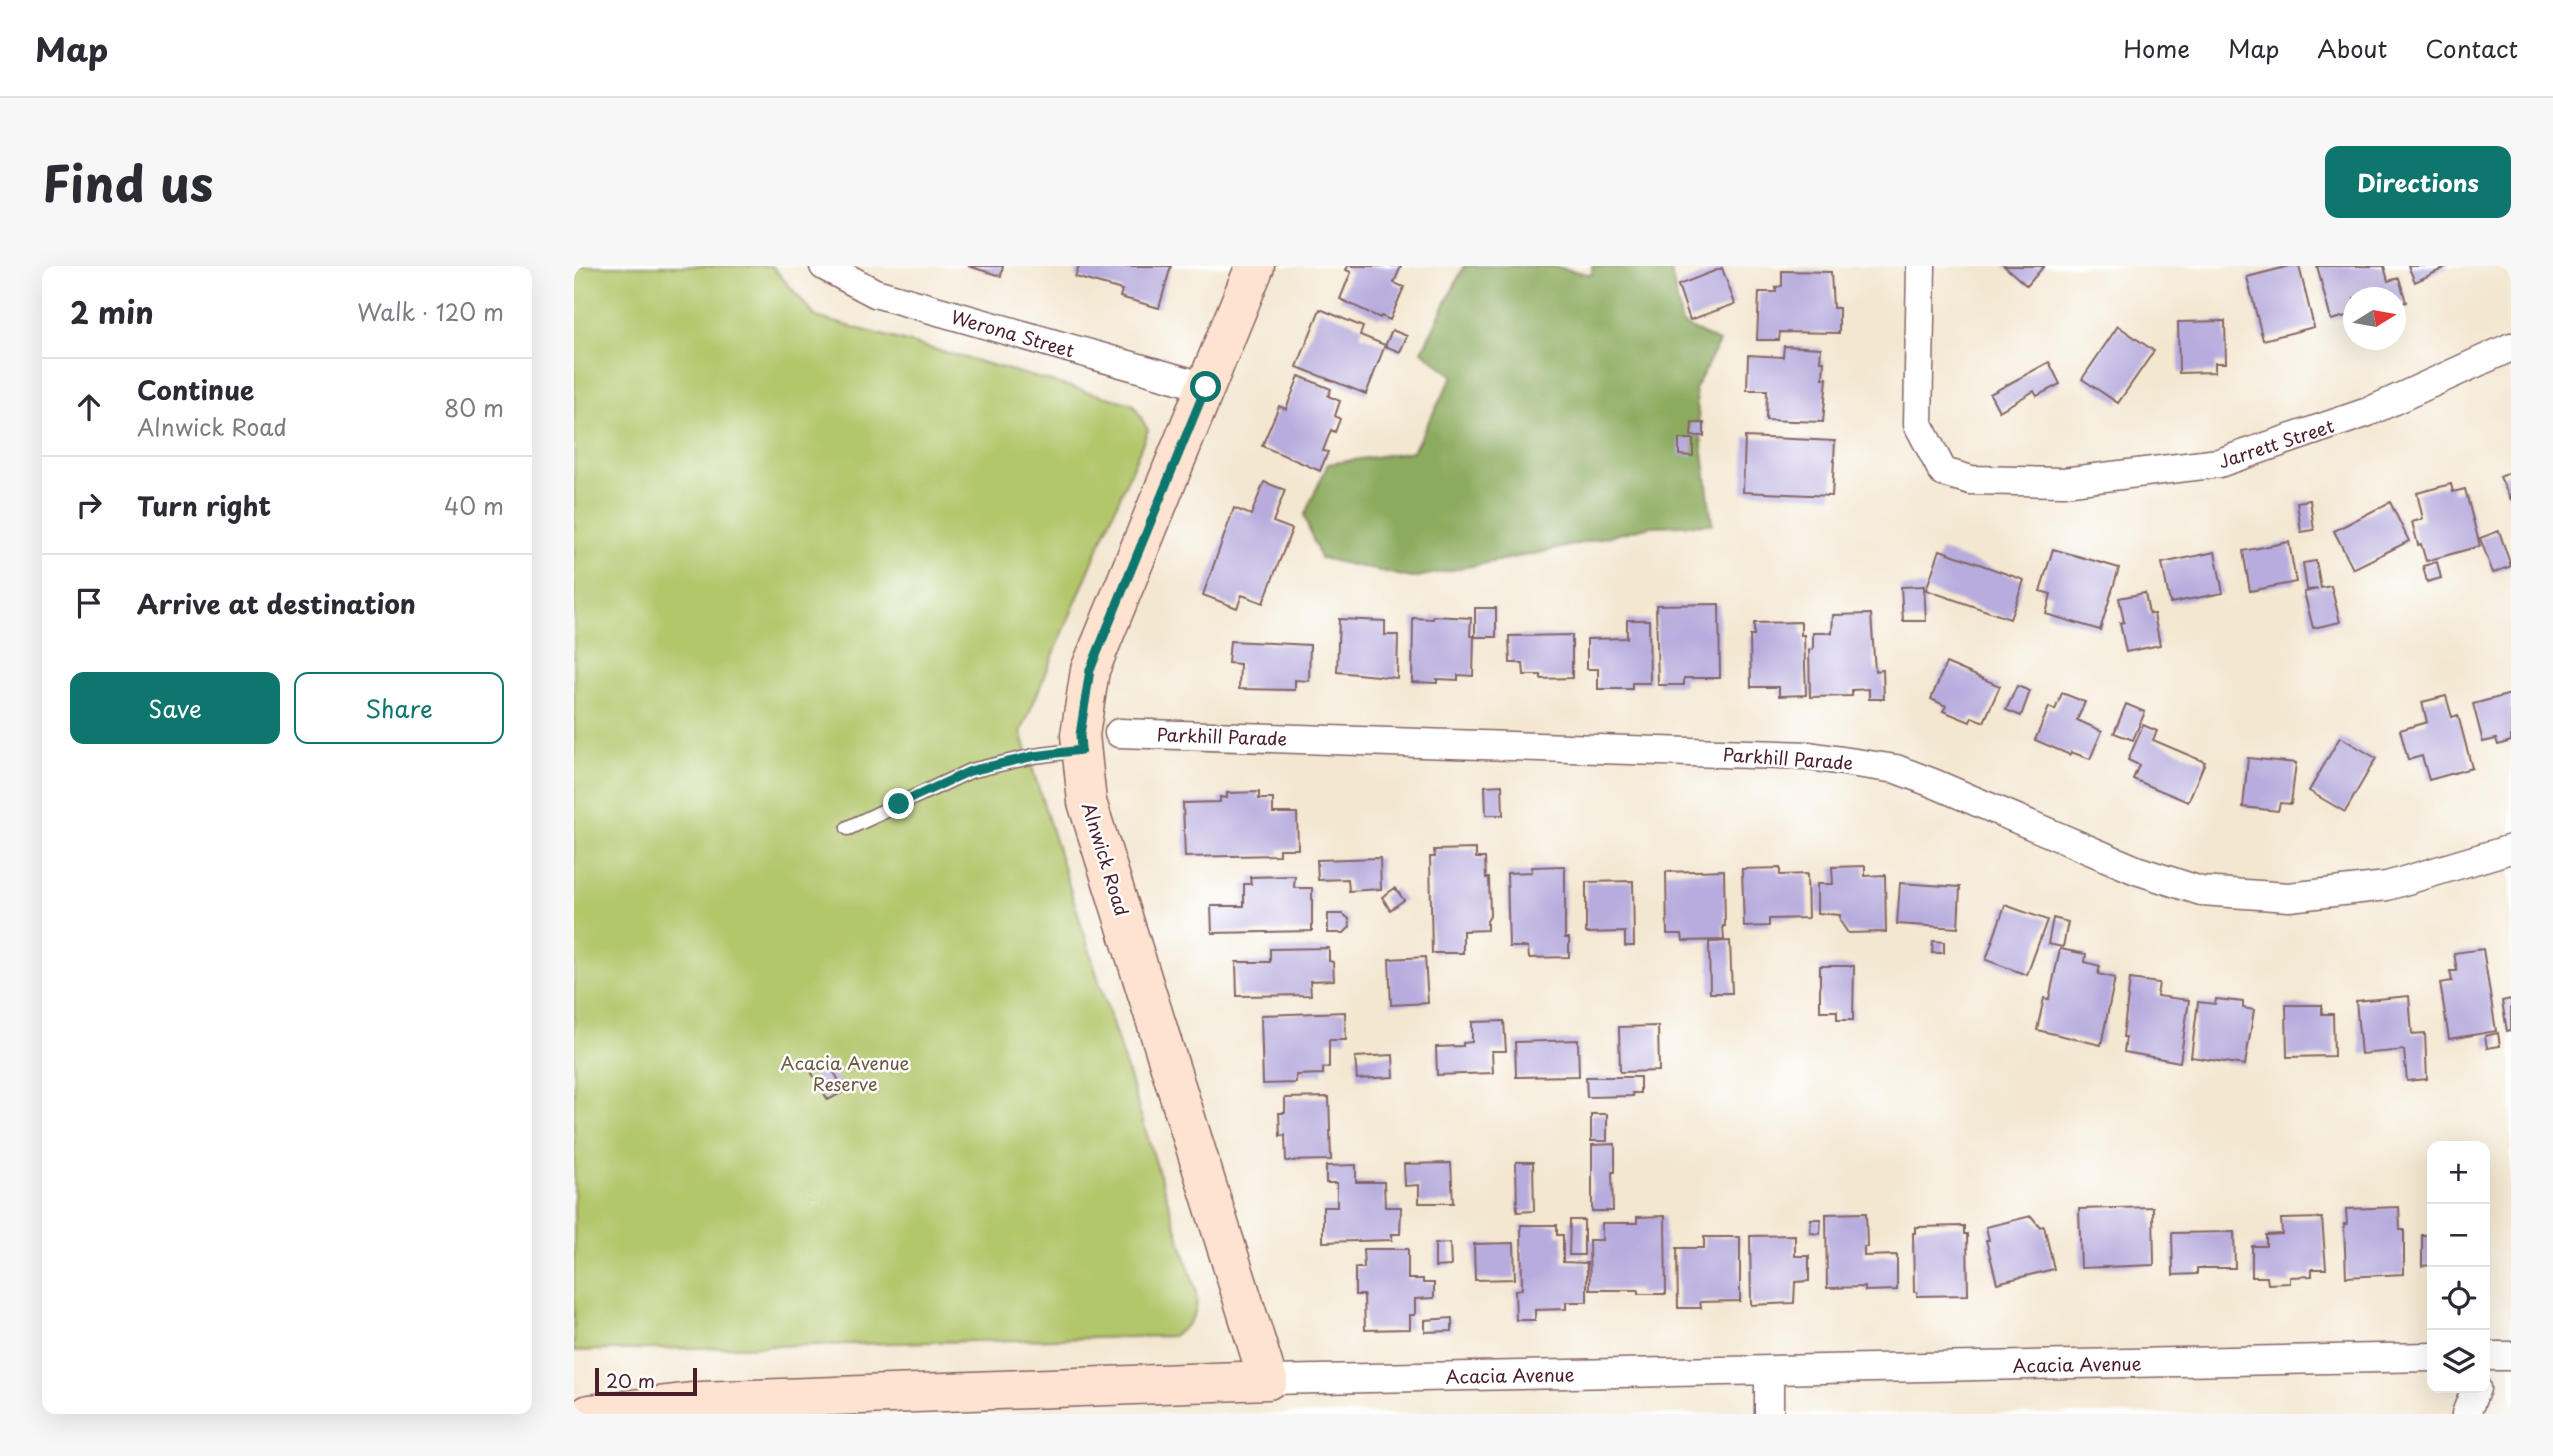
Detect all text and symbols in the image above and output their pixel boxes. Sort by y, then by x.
text: Map [35,23,108,73]
text: Home [2123,30,2190,66]
text: Map [2228,30,2279,66]
text: About [2317,30,2387,66]
text: Contact [2425,30,2518,66]
text: Find us [42,145,213,219]
button: Directions [2325,146,2511,218]
north arrow [2343,287,2406,350]
text: 2 min [70,289,154,334]
text: Walk · 120 m [357,294,504,329]
street label: Werona Street [948,303,1078,363]
text: Continue [137,370,254,409]
route start [1190,371,1221,402]
icon: ahead [70,388,108,426]
text: 80 m [444,390,504,425]
text: Alnwick Road [137,409,287,444]
street label: Jarrett Street [2215,412,2337,474]
icon: right [70,486,108,524]
text: Turn right [137,486,271,525]
text: 40 m [444,488,504,523]
icon: arrive [70,584,108,622]
text: Arrive at destination [137,584,416,623]
button: Save [70,672,280,744]
button: Share [294,672,504,744]
street label: Parkhill Parade [1156,720,1288,752]
street label: Parkhill Parade [1722,740,1854,776]
route end [883,788,914,819]
street label: Alnwick Road [1076,799,1136,919]
park label: Acacia Avenue Reserve [781,1049,910,1097]
map controls [2427,1141,2490,1393]
button: + [2427,1141,2490,1204]
button: − [2427,1204,2490,1267]
button: locate [2427,1267,2490,1330]
button: layers [2427,1330,2490,1393]
street label: Acacia Avenue [2012,1349,2142,1379]
street label: Acacia Avenue [1445,1360,1575,1390]
scale bar [595,1365,696,1397]
text: 20 m [606,1366,655,1394]

